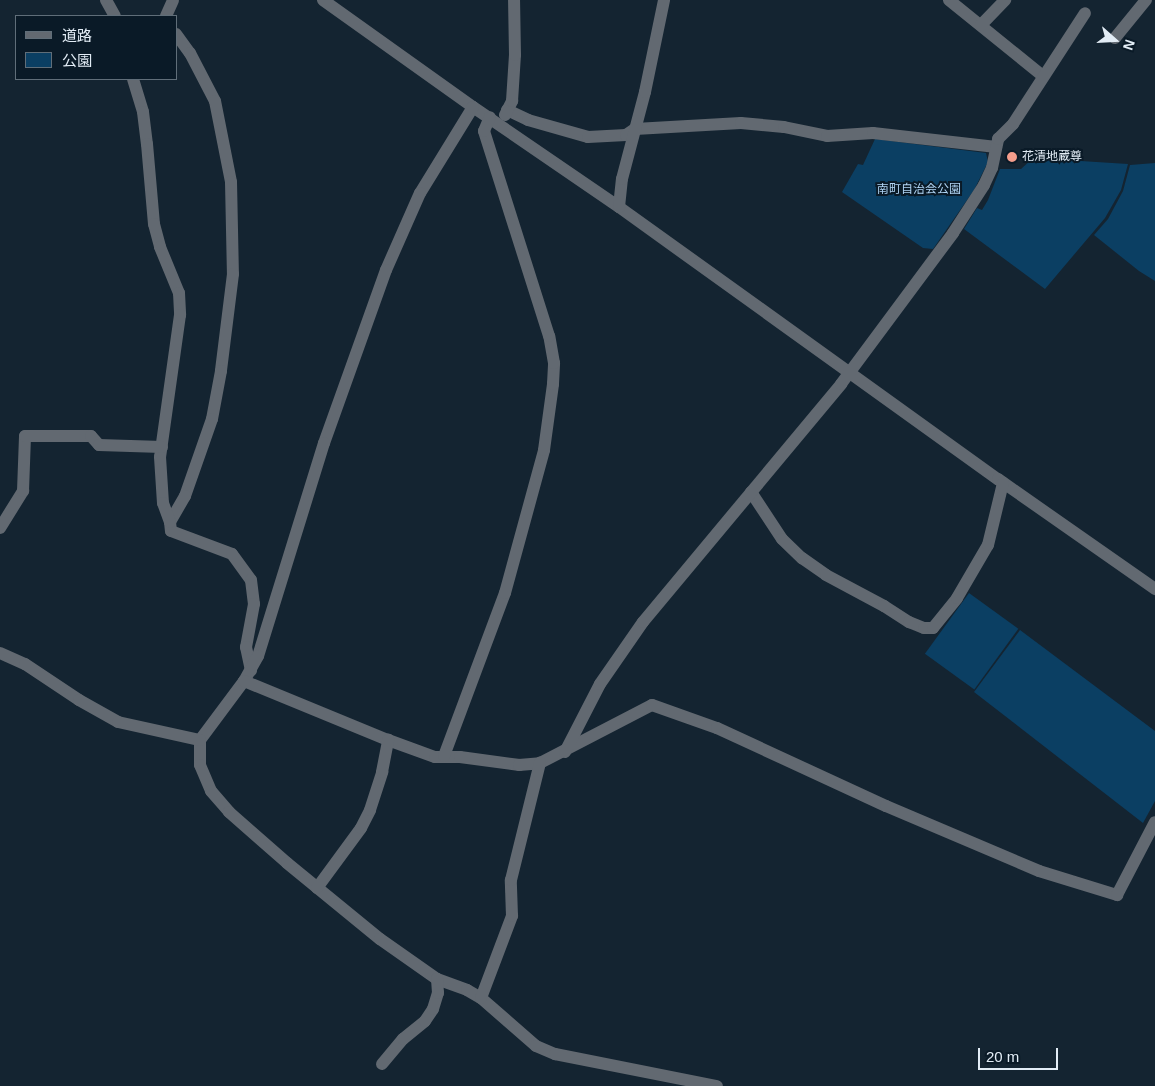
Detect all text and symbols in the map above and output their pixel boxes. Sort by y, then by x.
legend [15,15,178,80]
north arrow [1090,15,1140,65]
text: 道路 [62,27,92,44]
text: N [1120,37,1138,52]
text: 公園 [62,52,92,69]
place label: 花清地蔵尊 [1022,150,1082,164]
marker: 花清地蔵尊 [1006,151,1018,163]
park label: 南町自治会公園 [877,183,961,197]
scale bar [980,1038,1060,1070]
text: 20 m [986,1048,1019,1065]

